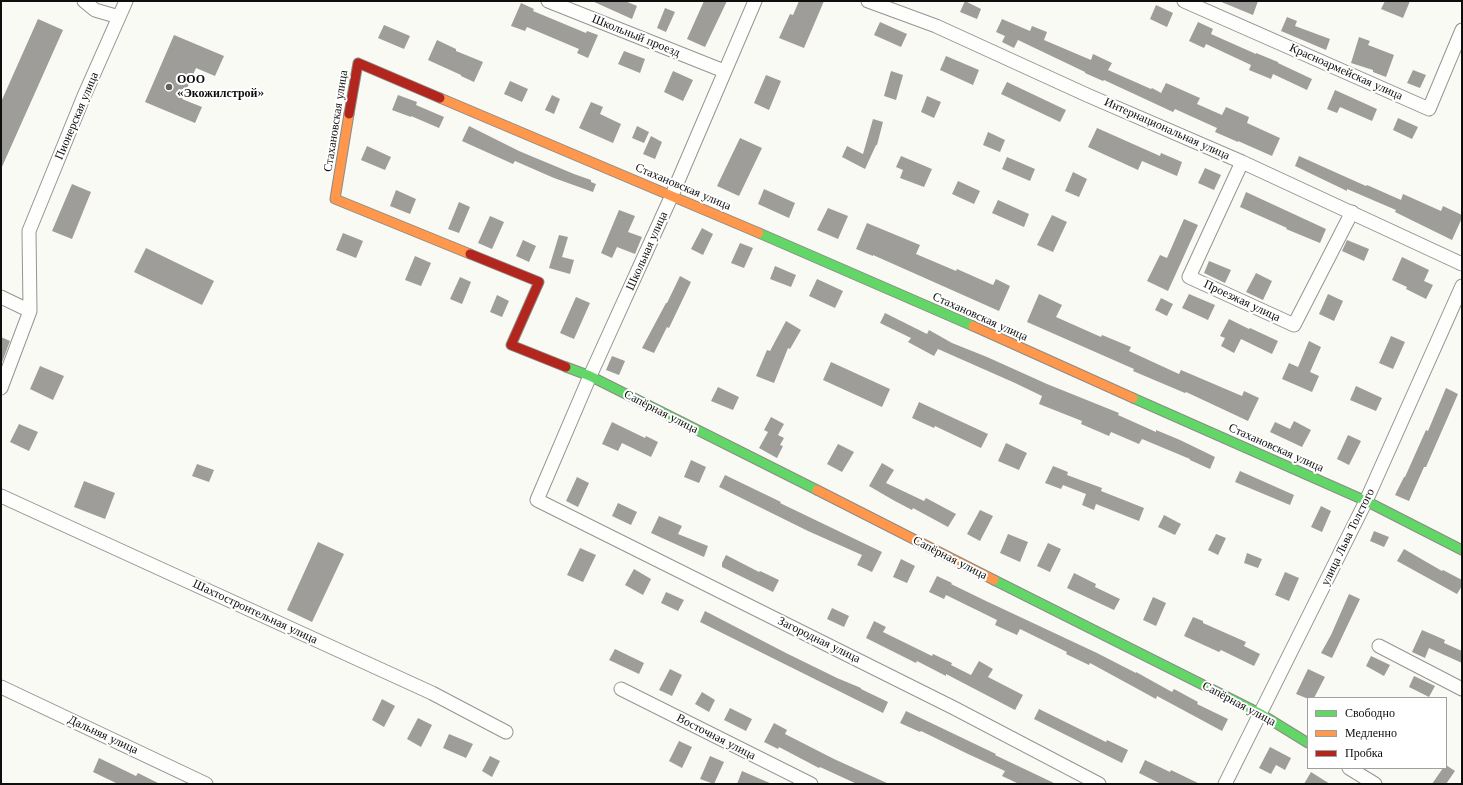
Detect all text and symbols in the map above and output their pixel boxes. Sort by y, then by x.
street label: Школьный проезд [590,12,682,60]
street label: Красноармейская улица [1287,41,1405,103]
street label: Стахановская улица [321,69,351,173]
street label: Пионерская улица [52,70,102,162]
place label: ООО «Экожилстрой» [177,73,264,101]
marker: ООО «Экожилстрой» [164,82,174,92]
street label: Интернациональная улица [1102,95,1232,163]
street label: Стахановская улица [633,160,733,214]
street label: Школьная улица [623,209,671,293]
street label: Проезжая улица [1201,277,1283,325]
street label: Стахановская улица [930,290,1030,344]
street label: Сапёрная улица [622,387,700,437]
street label: Стахановская улица [1226,421,1326,475]
street label: улица Льва Толстого [1318,486,1378,588]
street label: Сапёрная улица [911,533,989,583]
street label: Шахтостроительная улица [190,577,320,647]
street label: Загородная улица [775,614,863,666]
street label: Сапёрная улица [1200,679,1278,729]
legend [1307,697,1447,769]
text: Свободно [1345,705,1395,720]
street label: Восточная улица [674,711,758,763]
street label: Дальняя улица [66,712,140,758]
text: Медленно [1345,725,1397,740]
text: Пробка [1345,745,1383,760]

